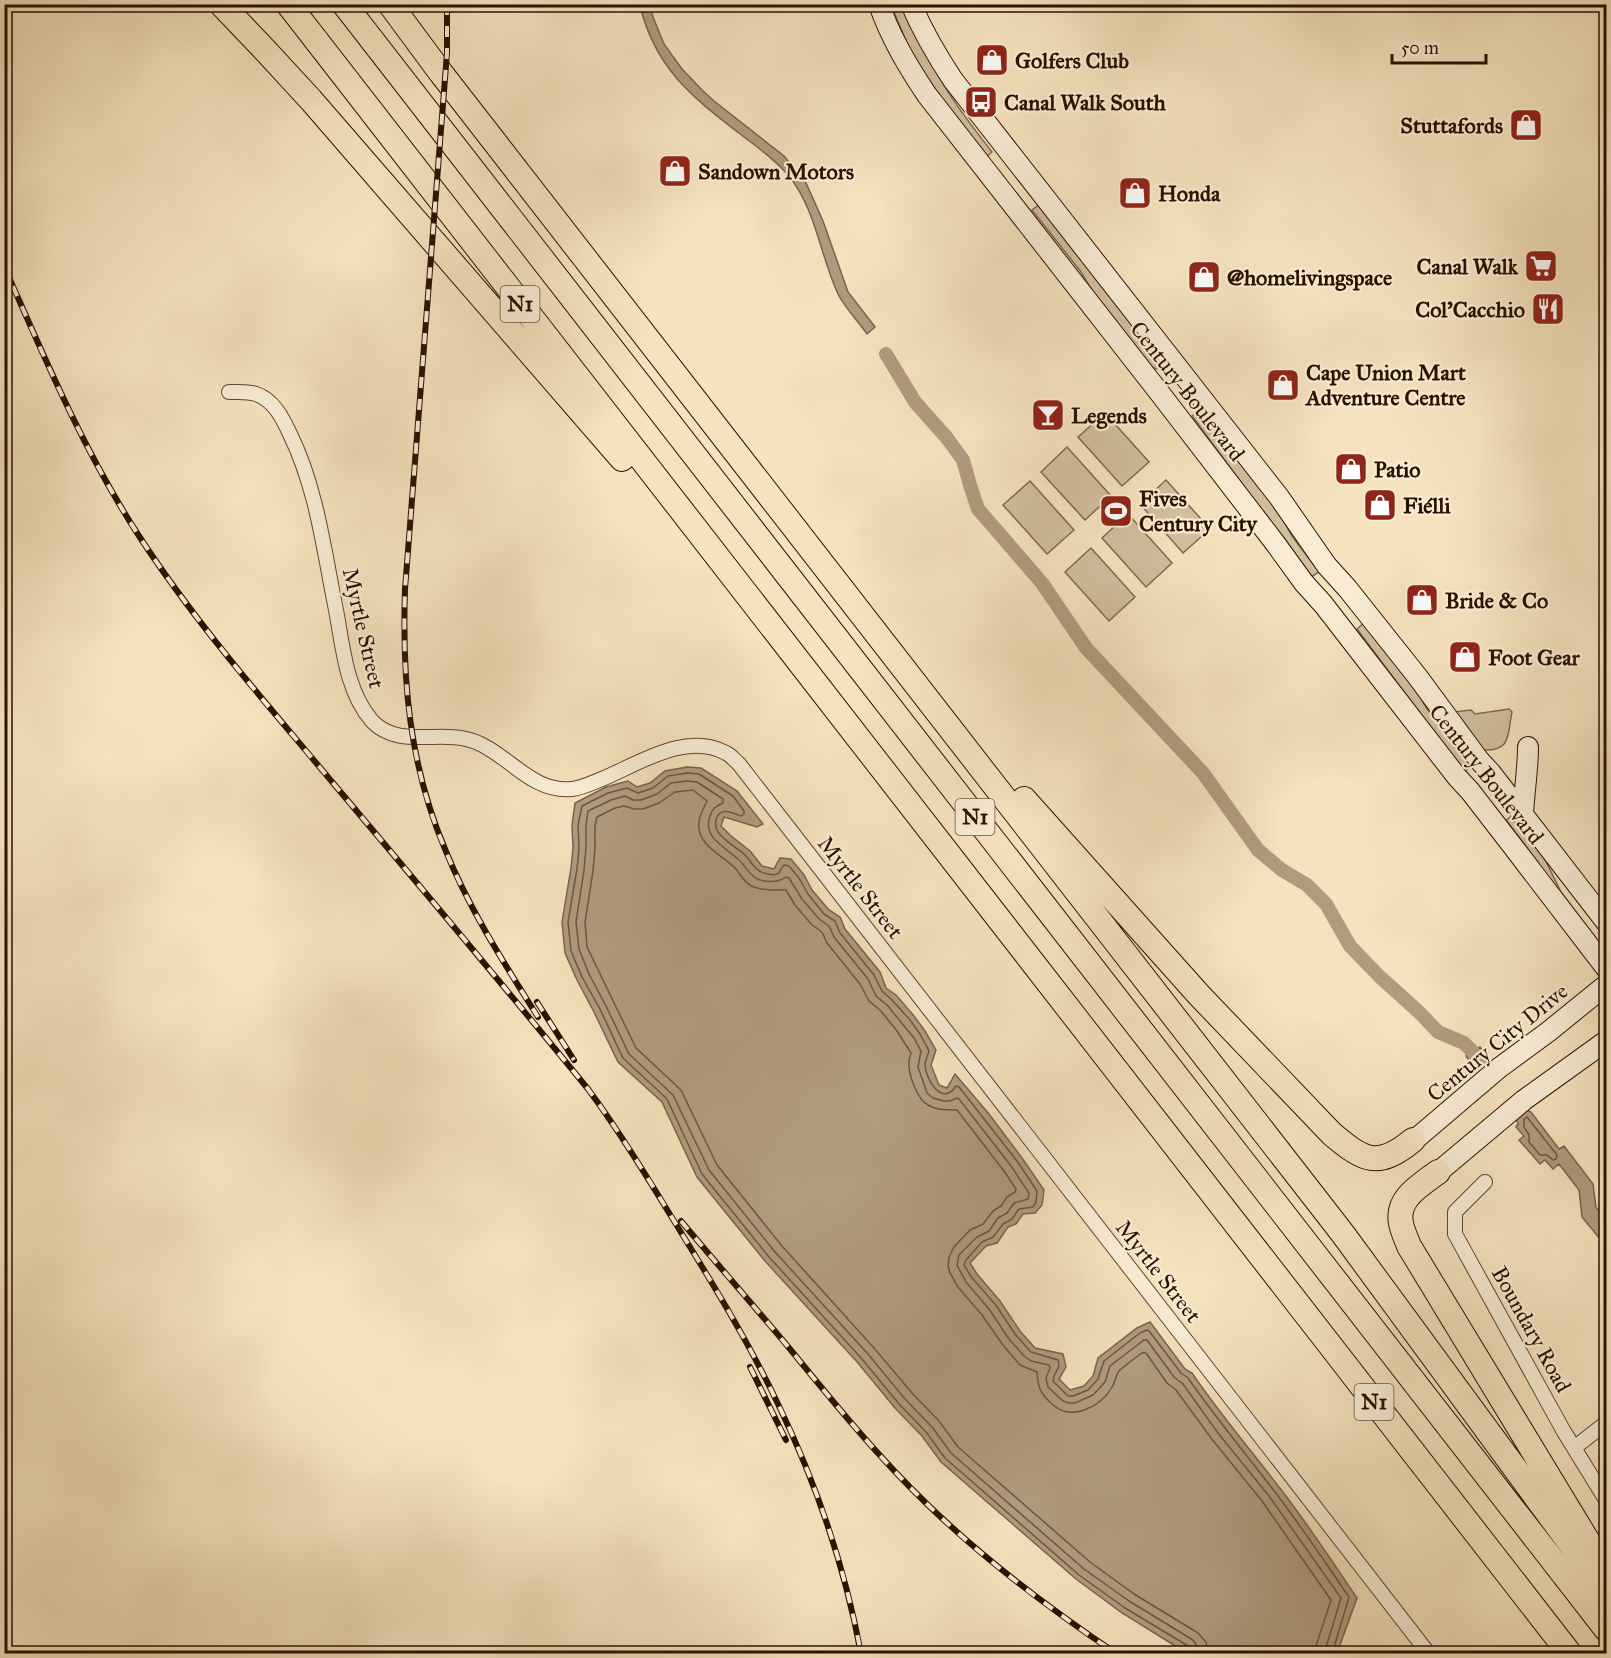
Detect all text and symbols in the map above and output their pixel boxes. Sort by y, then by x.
scale bar [1392,27,1486,65]
text: 50 m [1401,37,1439,59]
shop icon: Golfers Club [974,42,1010,78]
place label: Golfers Club [1015,47,1129,74]
bus stop icon: Canal Walk South [963,84,999,120]
place label: Canal Walk South [1004,89,1167,116]
shop icon: Stuttafords [1508,107,1544,143]
place label: Stuttafords [1400,112,1503,139]
shop icon: Sandown Motors [657,153,693,189]
place label: Sandown Motors [698,158,854,185]
shop icon: Honda [1117,175,1153,211]
place label: Honda [1158,180,1221,207]
supermarket icon: Canal Walk [1523,248,1559,284]
place label: Canal Walk [1417,253,1519,280]
shop icon: @homelivingspace [1186,259,1222,295]
place label: @homelivingspace [1227,264,1392,291]
road number: N1 [500,286,540,322]
restaurant icon: Col'Cacchio [1530,291,1566,327]
place label: Col'Cacchio [1415,296,1525,323]
street label: Century Boulevard [1125,316,1251,467]
place label: Cape Union Mart Adventure Centre [1304,359,1466,411]
shop icon: Cape Union Mart Adventure Centre [1265,367,1301,403]
bar icon: Legends [1030,397,1066,433]
place label: Legends [1071,402,1147,429]
shop icon: Patio [1333,451,1369,487]
place label: Patio [1374,456,1420,483]
place label: Fives Century City [1139,485,1258,537]
shop icon: Fiélli [1362,487,1398,523]
place label: Fiélli [1403,492,1451,519]
sports icon: Fives Century City [1098,493,1134,529]
street label: Myrtle Street [337,565,391,691]
shop icon: Bride & Co [1404,582,1440,618]
place label: Bride & Co [1445,587,1548,614]
shop icon: Foot Gear [1447,639,1483,675]
place label: Foot Gear [1488,644,1580,671]
street label: Century Boulevard [1424,699,1550,850]
road number: N1 [956,799,994,835]
street label: Myrtle Street [812,831,909,944]
street label: Century City Drive [1421,977,1573,1107]
street label: Myrtle Street [1110,1215,1207,1328]
street label: Boundary Road [1486,1261,1577,1397]
road number: N1 [1354,1384,1394,1420]

